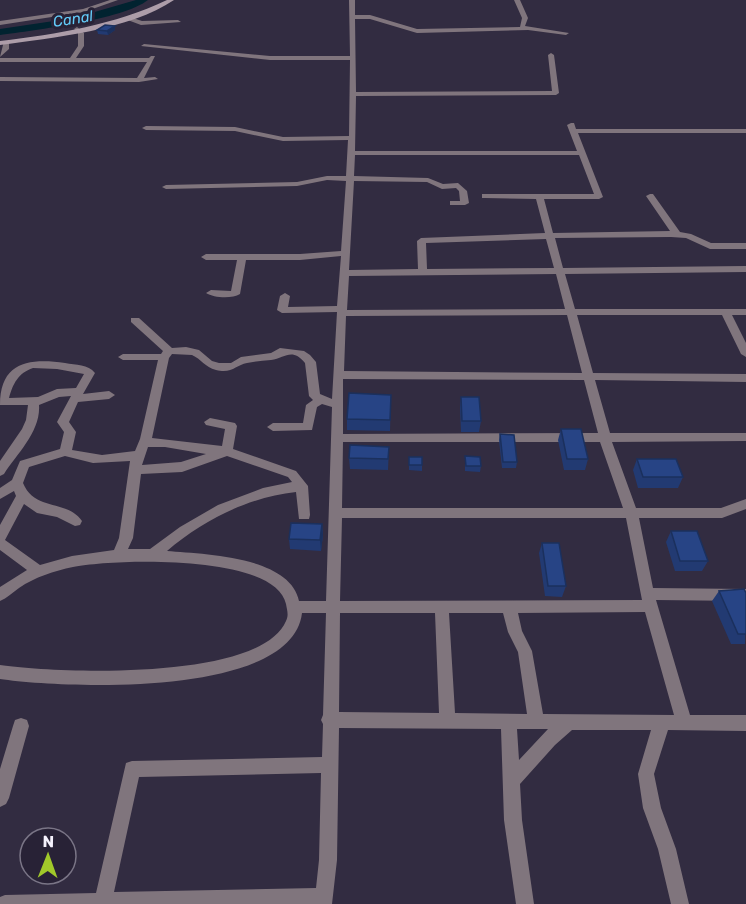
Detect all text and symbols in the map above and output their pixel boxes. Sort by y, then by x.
water label: Canal [52,7,95,31]
north arrow [18,826,78,886]
text: N [42,832,54,851]

